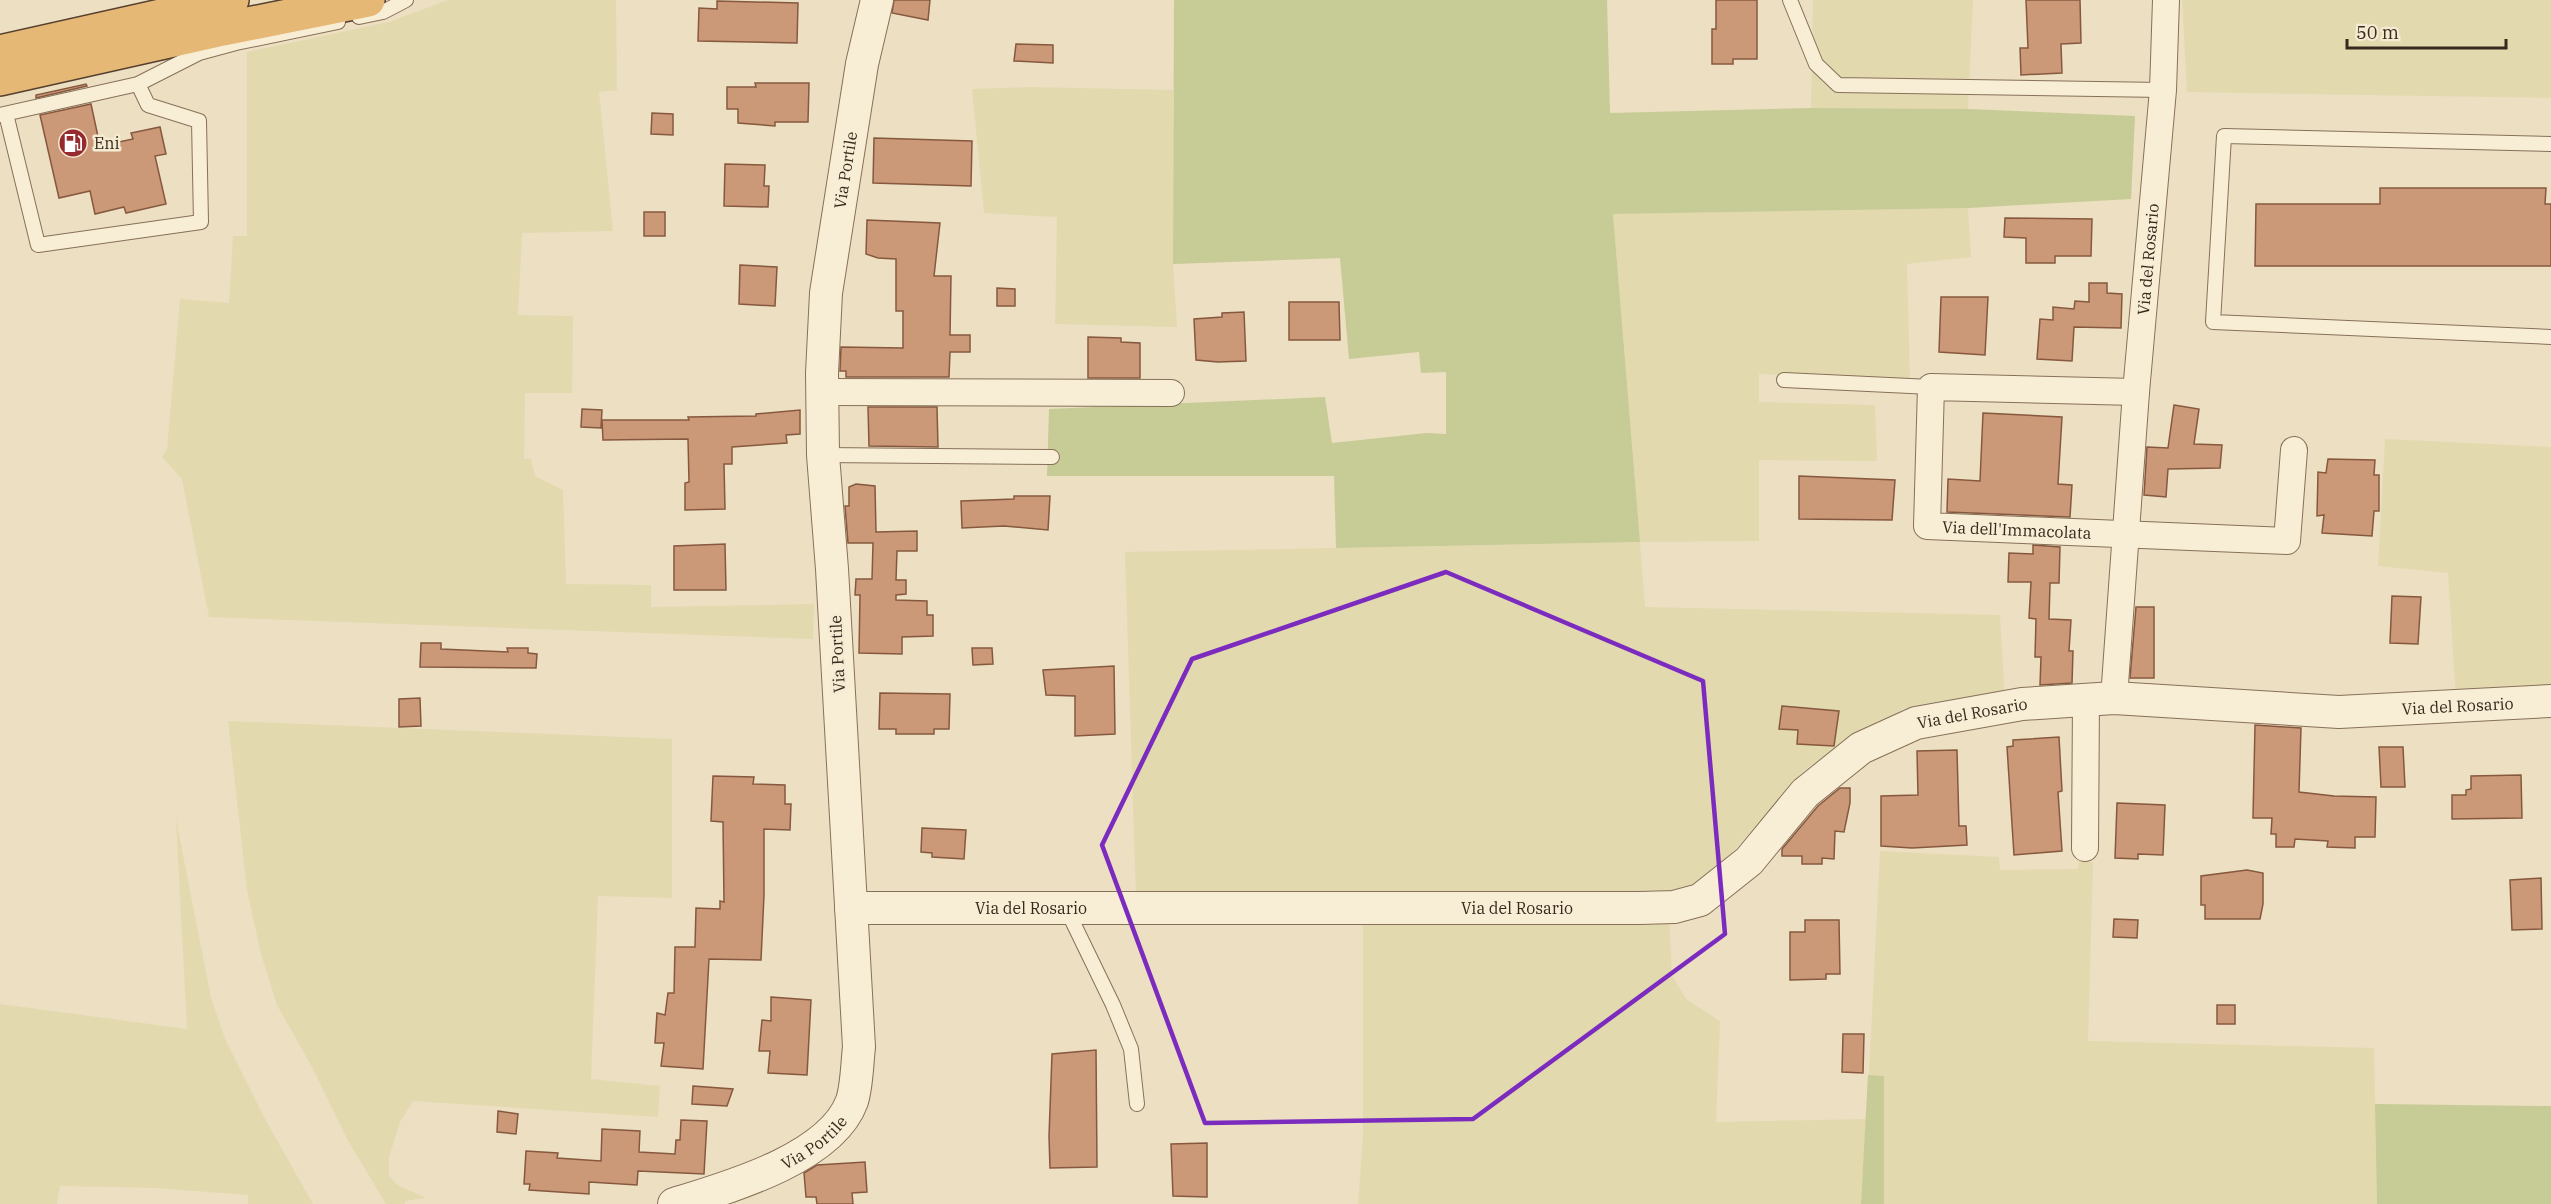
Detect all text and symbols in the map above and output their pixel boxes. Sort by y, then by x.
scale bar [2347,12,2506,50]
text: 50 m [2356,21,2399,44]
fuel station icon: Eni [57,127,89,159]
street label: Via Portile [829,130,861,210]
place label: Eni [94,133,120,153]
street label: Via del Rosario [2133,203,2163,316]
street label: Via dell'Immacolata [1942,517,2092,543]
street label: Via Portile [825,615,849,693]
street label: Via del Rosario [2401,693,2514,719]
street label: Via del Rosario [1915,694,2028,733]
street label: Via del Rosario [975,898,1087,918]
street label: Via del Rosario [1461,898,1573,918]
street label: Via Portile [778,1112,851,1174]

